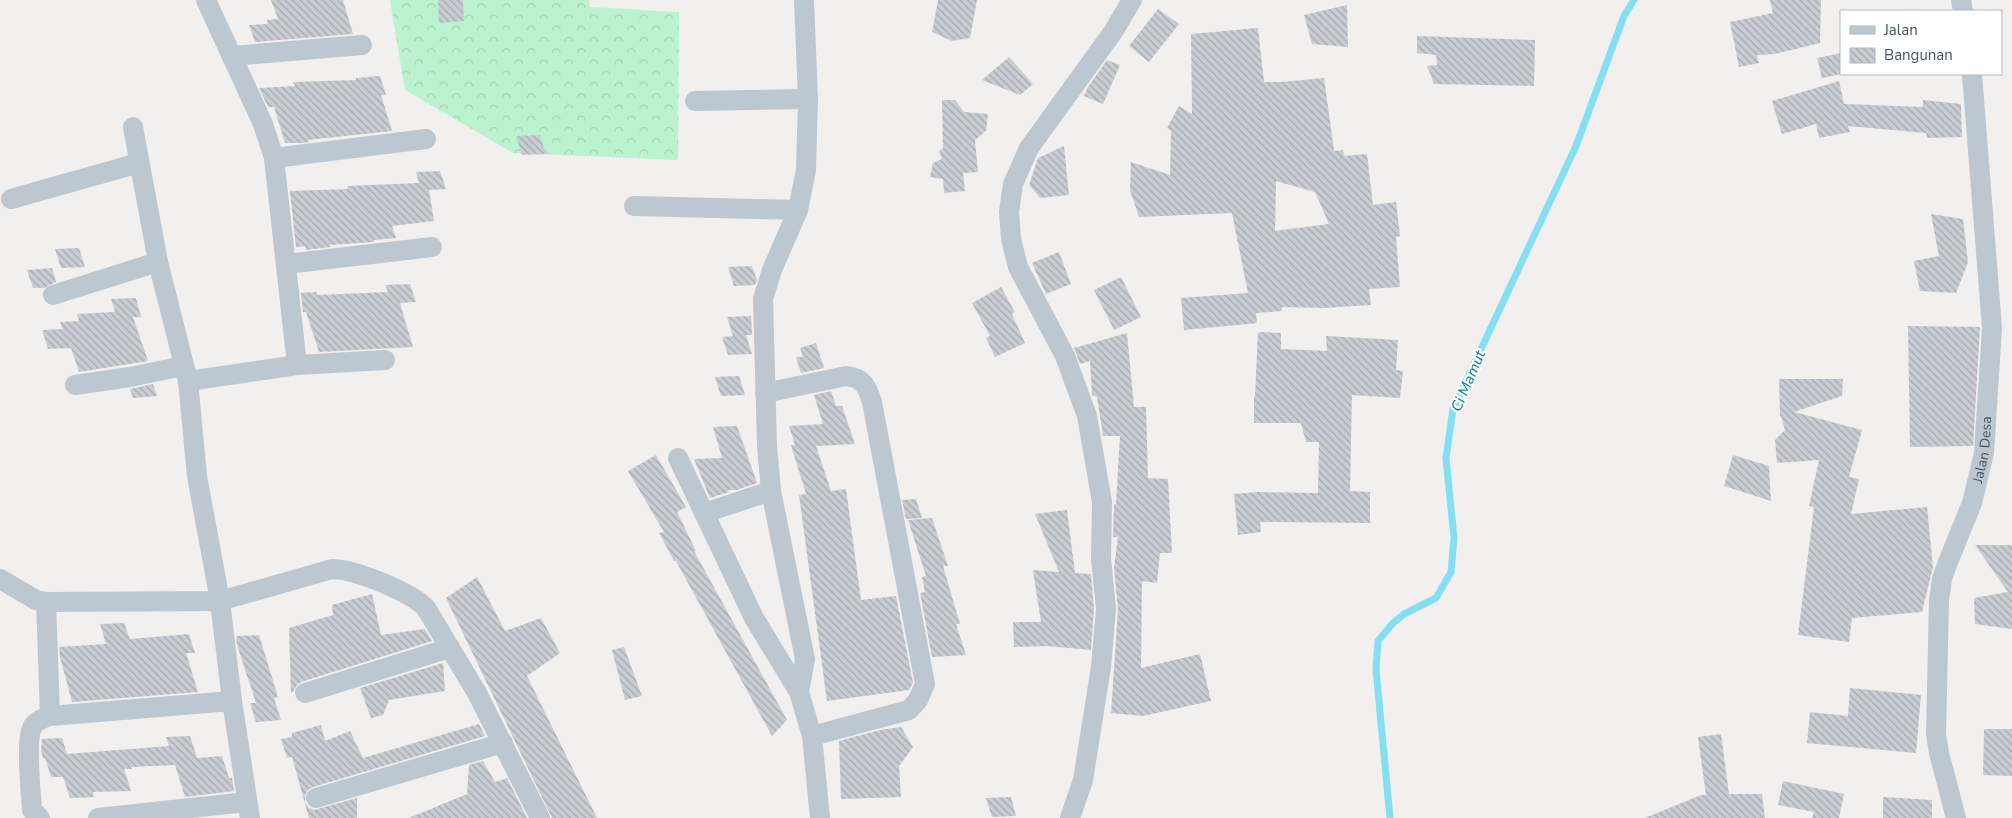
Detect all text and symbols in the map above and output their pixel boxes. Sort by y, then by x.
legend [1840,10,2002,75]
text: Jalan [1883,20,1918,40]
text: Bangunan [1884,45,1953,65]
water label: Ci Mamut [1446,347,1490,415]
street label: Jalan Desa [1967,416,1996,486]

